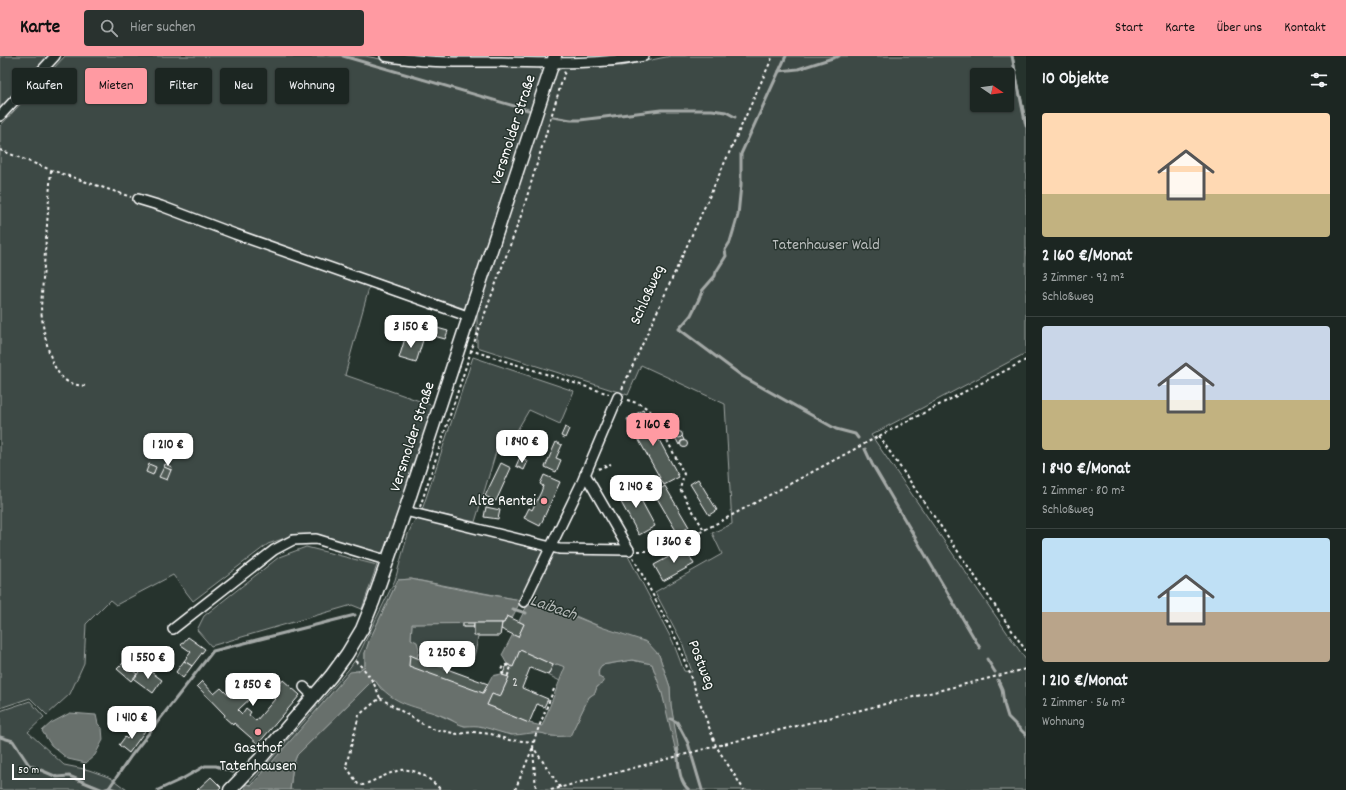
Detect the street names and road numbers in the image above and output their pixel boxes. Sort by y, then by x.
street label: Versmolder Straße [485,72,543,188]
street label: Schloßweg [625,261,671,329]
street label: Versmolder Straße [384,379,442,495]
street label: Postweg [681,637,721,693]

